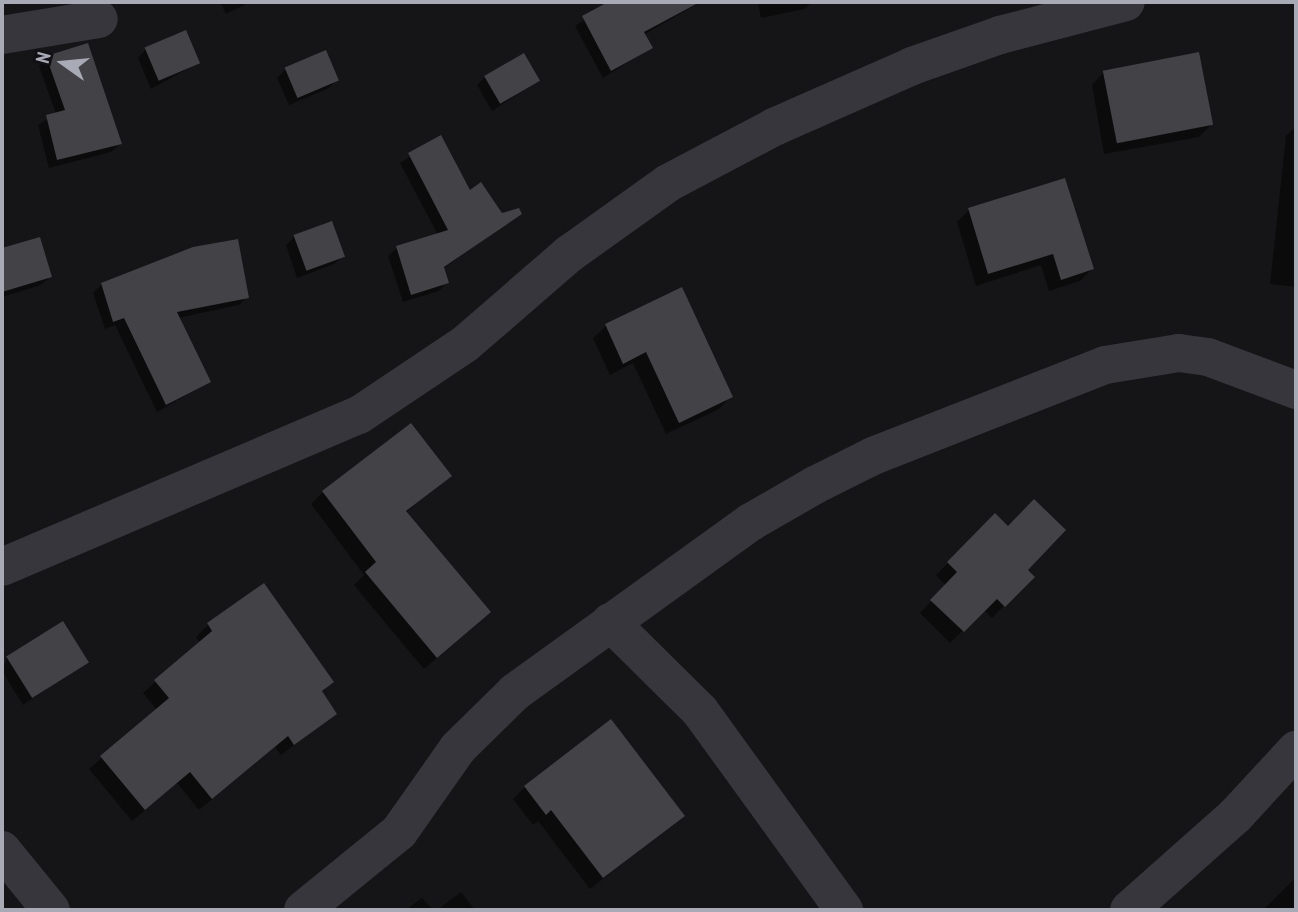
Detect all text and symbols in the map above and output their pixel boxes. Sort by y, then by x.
north arrow [28,28,98,98]
text: N [30,50,56,66]

